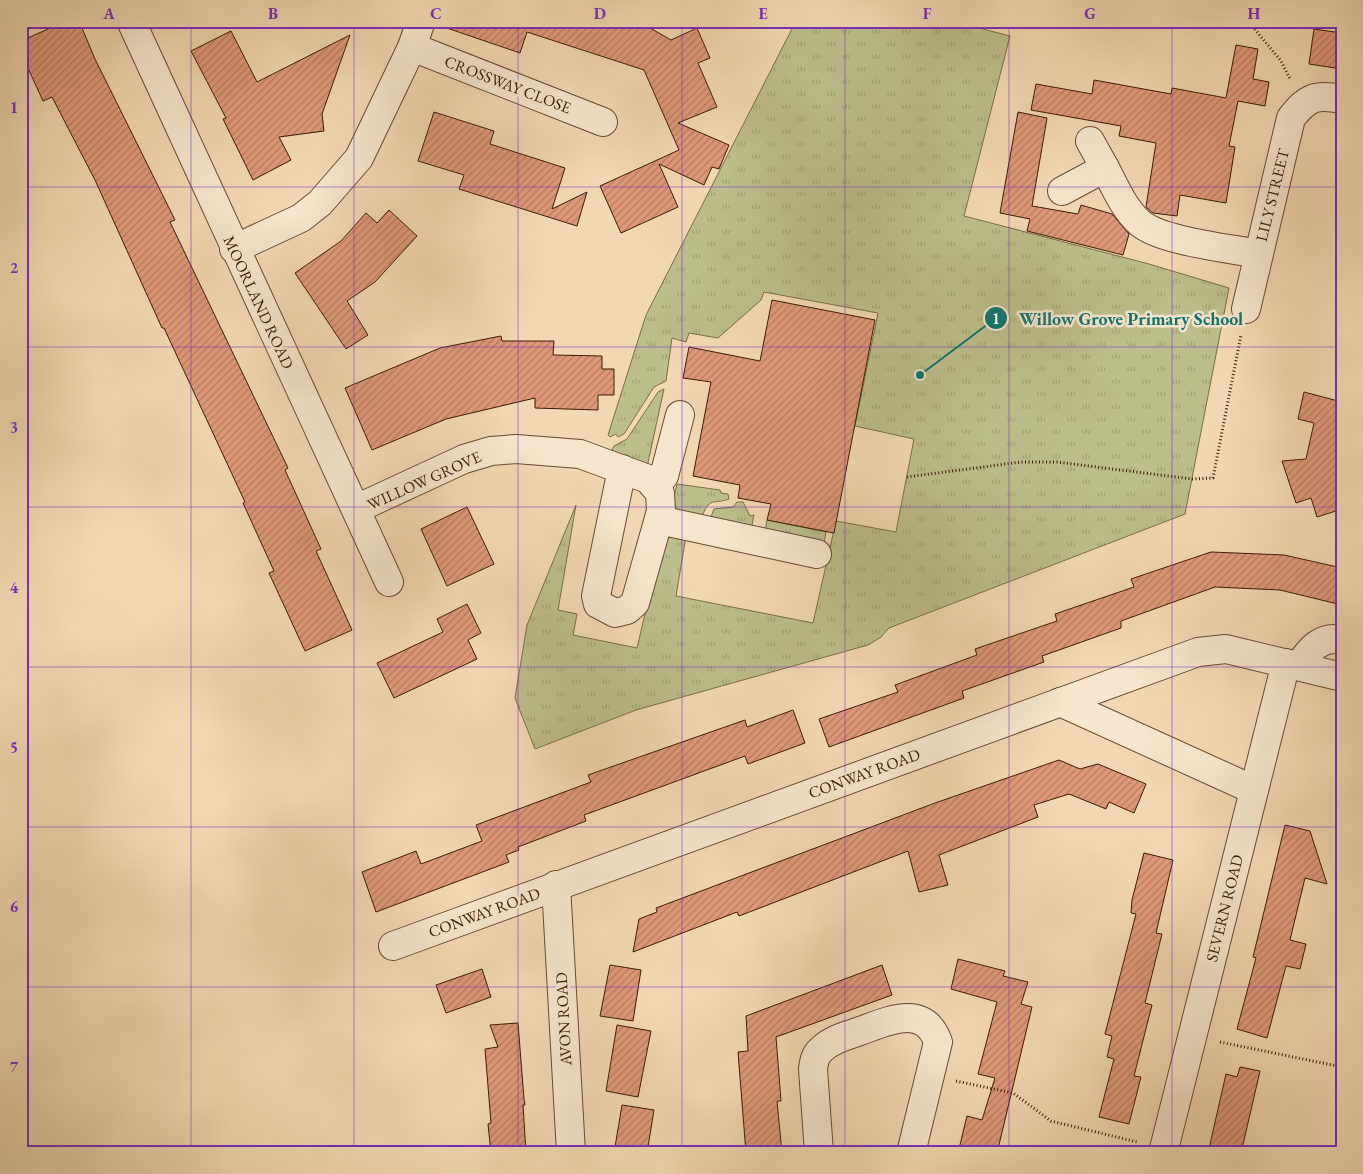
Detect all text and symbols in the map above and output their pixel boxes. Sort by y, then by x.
text: A [102,3,115,24]
text: B [268,3,278,24]
text: C [430,3,442,24]
text: D [594,3,606,24]
text: E [758,3,768,24]
text: F [923,3,932,24]
text: G [1084,3,1096,24]
text: H [1248,3,1261,24]
street label: CROSSWAY CLOSE [441,51,574,118]
text: 1 [10,97,18,118]
street label: LILY STREET [1251,146,1294,244]
street label: MOORLAND ROAD [218,232,299,372]
text: 2 [10,257,19,278]
callout: Willow Grove Primary School [984,302,1253,335]
text: Willow Grove Primary School [1019,307,1243,330]
text: 1 [992,309,1000,328]
text: 3 [10,417,18,438]
street label: WILLOW GROVE [364,446,485,515]
text: 4 [10,577,19,598]
text: 5 [10,737,18,758]
street label: CONWAY ROAD [805,744,923,803]
street label: SEVERN ROAD [1201,852,1248,964]
street label: CONWAY ROAD [425,883,543,942]
text: 6 [10,896,19,917]
street label: AVON ROAD [551,972,576,1067]
text: 7 [10,1056,19,1077]

